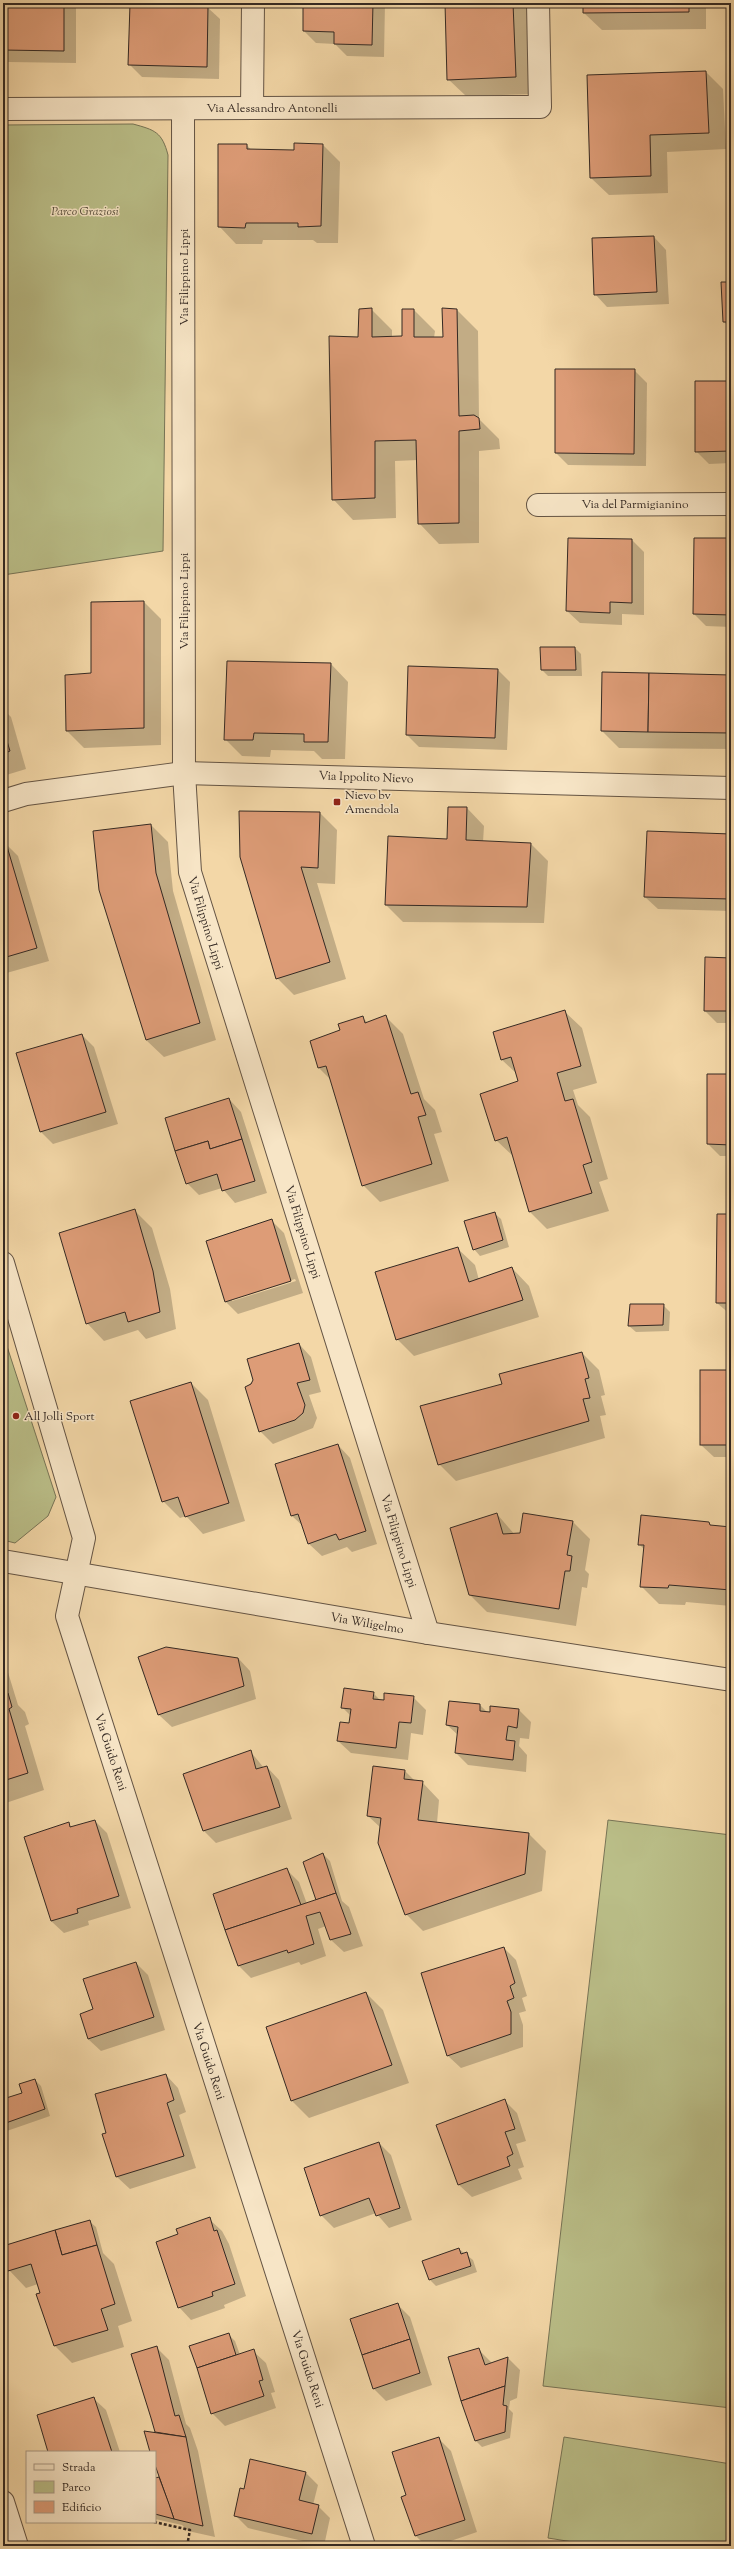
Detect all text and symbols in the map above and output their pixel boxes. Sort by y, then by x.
street label: Via Alessandro Antonelli [206,100,338,118]
park label: Parco Graziosi [51,203,119,221]
street label: Via Filippino Lippi [176,228,194,325]
street label: Via del Parmigianino [581,496,689,514]
street label: Via Filippino Lippi [176,552,194,649]
street label: Via Ippolito Nievo [318,767,414,789]
place label: Nievo bv Amendola [345,787,400,819]
marker: Nievo bv Amendola [332,797,342,807]
street label: Via Filippino Lippi [182,874,228,973]
street label: Via Filippino Lippi [279,1183,325,1282]
place label: All Jolli Sport [24,1408,95,1426]
marker: All Jolli Sport [11,1411,21,1421]
street label: Via Filippino Lippi [375,1492,421,1591]
street label: Via Wiligelmo [329,1609,405,1639]
street label: Via Guido Reni [89,1711,131,1794]
street label: Via Guido Reni [187,2020,229,2103]
street label: Via Guido Reni [286,2328,328,2411]
legend [26,2451,156,2523]
text: Strada [62,2459,96,2477]
text: Parco [62,2479,91,2497]
text: Edificio [62,2499,102,2517]

